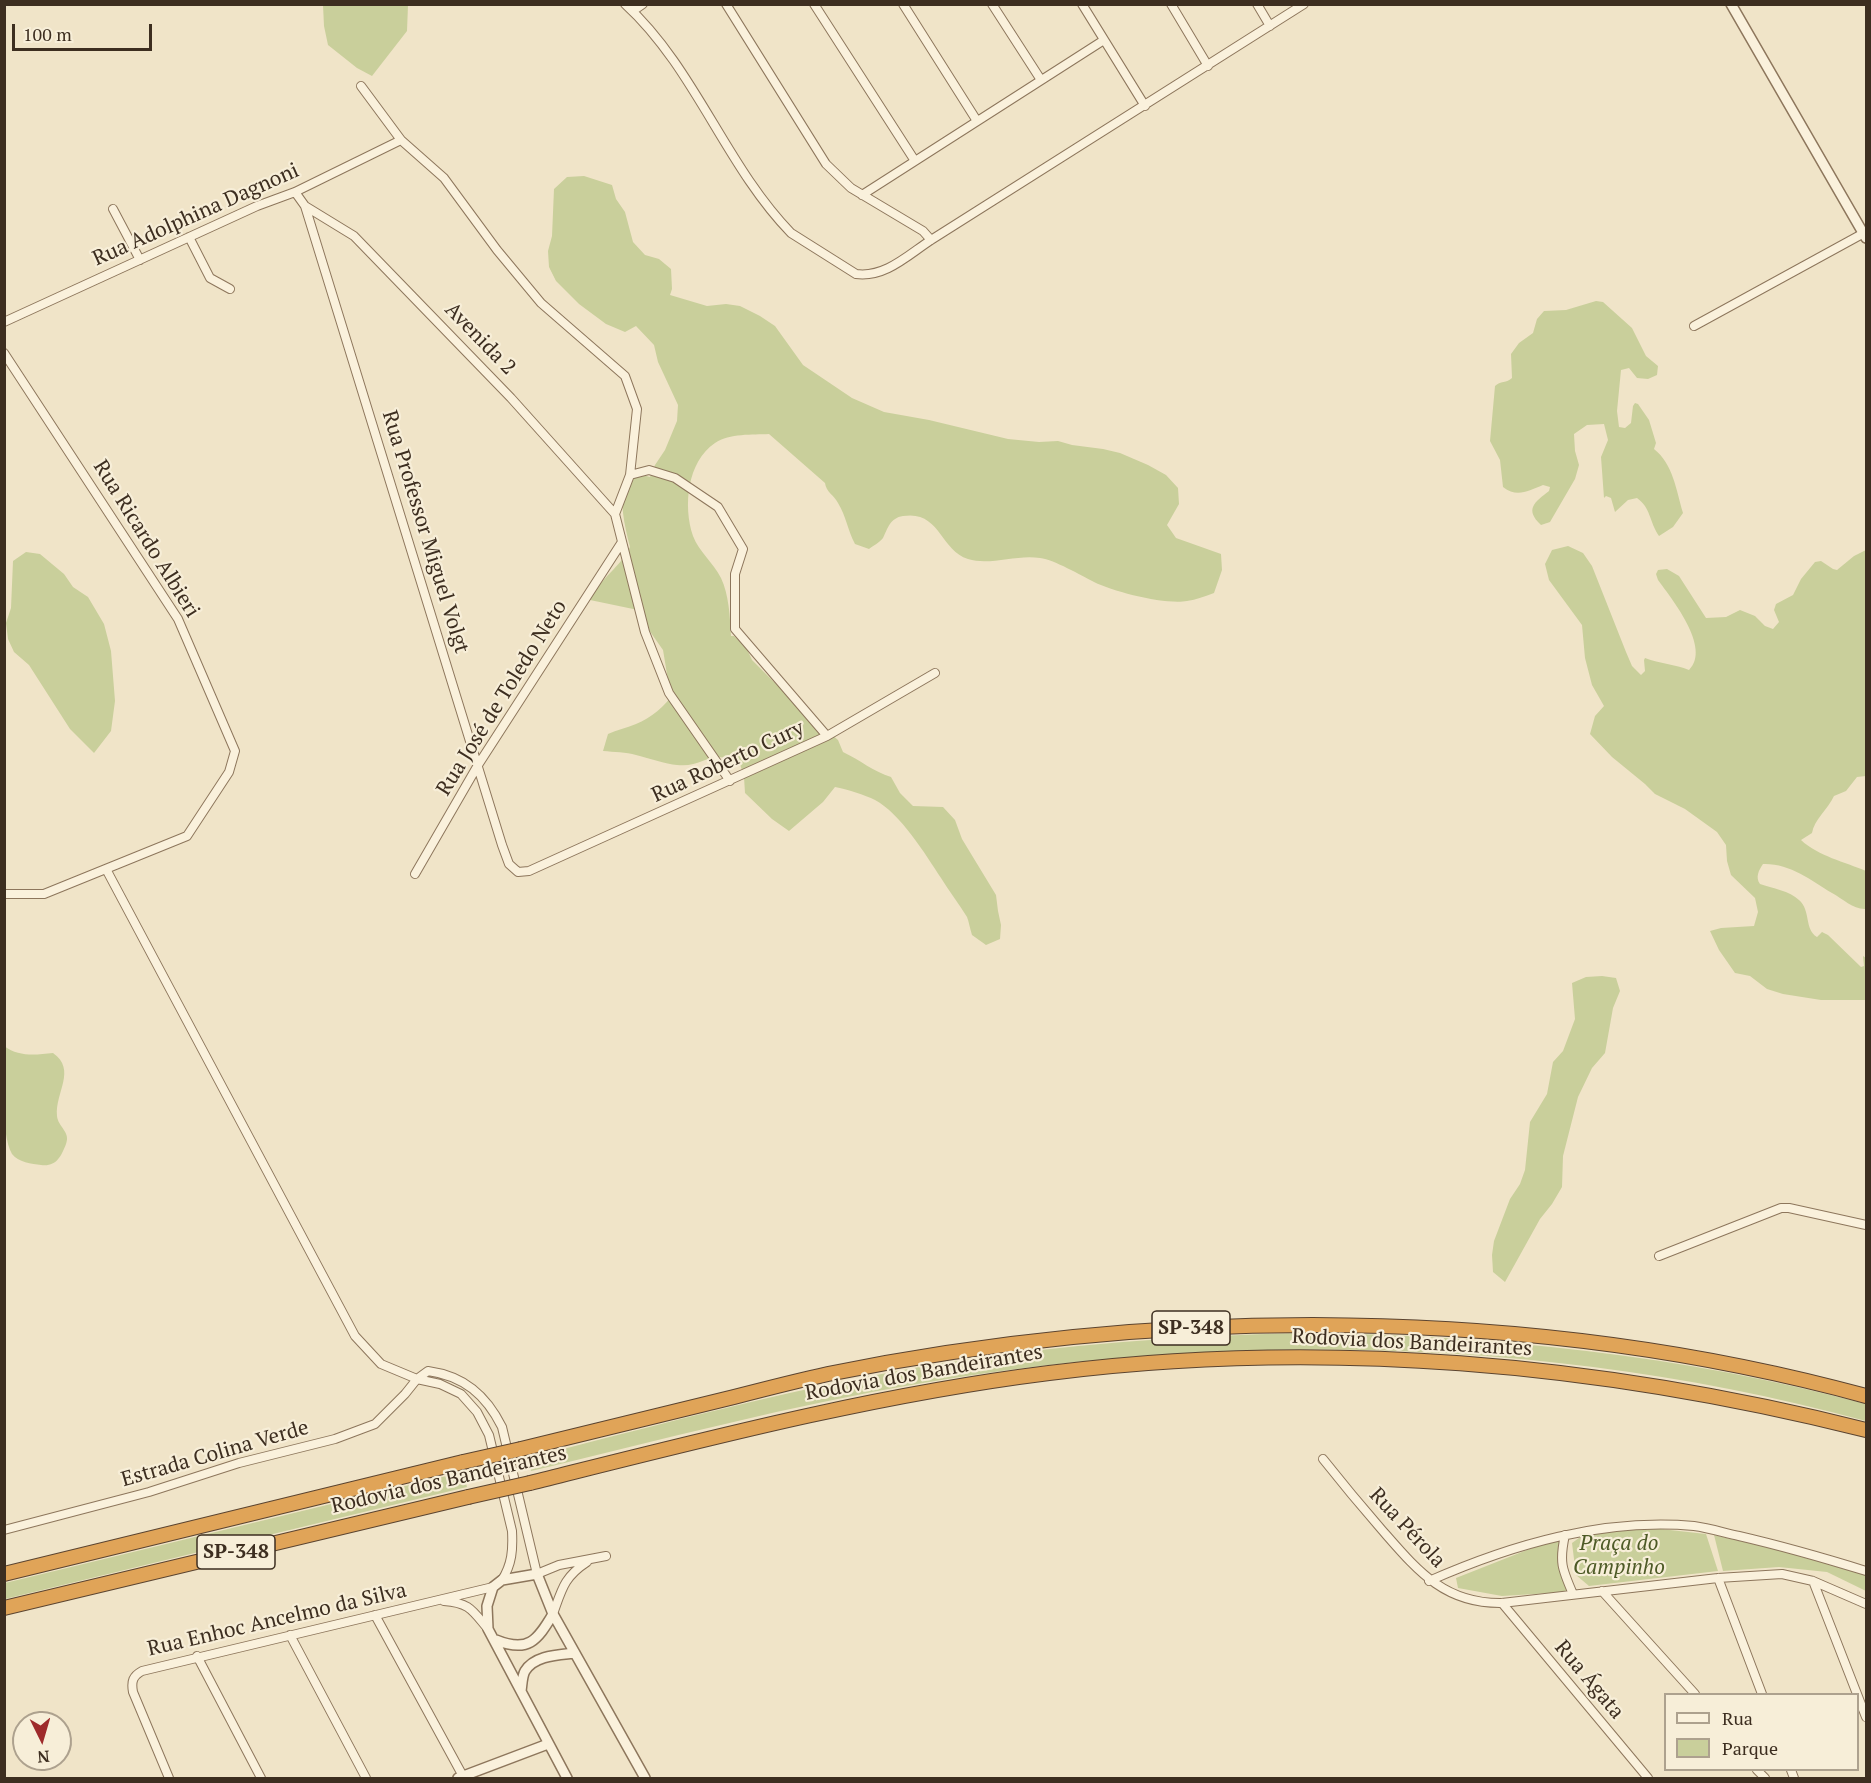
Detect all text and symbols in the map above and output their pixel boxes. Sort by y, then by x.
scale bar [15,12,154,50]
text: 100 m [23,22,72,46]
street label: Rua Adolphina Dagnoni [89,158,303,272]
street label: Avenida 2 [439,298,521,380]
street label: Rua Professor Miguel Volgt [376,408,474,656]
street label: Rua Ricardo Albieri [87,456,205,622]
street label: Rua José de Toledo Neto [431,596,573,800]
street label: Rua Roberto Cury [648,716,808,808]
road number: SP-348 [1152,1311,1230,1345]
street label: Rodovia dos Bandeirantes [1291,1324,1533,1362]
street label: Rodovia dos Bandeirantes [803,1340,1045,1406]
street label: Estrada Colina Verde [118,1415,312,1493]
street label: Rodovia dos Bandeirantes [329,1441,569,1519]
street label: Rua Pérola [1364,1483,1450,1573]
park label: Praça do Campinho [1573,1531,1665,1581]
road number: SP-348 [197,1535,275,1569]
street label: Rua Enhoc Ancelmo da Silva [145,1578,409,1662]
street label: Rua Ágata [1549,1636,1629,1724]
legend [1664,1693,1859,1771]
text: Rua [1722,1706,1753,1730]
north arrow [12,1711,72,1771]
text: Parque [1722,1736,1778,1760]
text: N [36,1745,50,1768]

